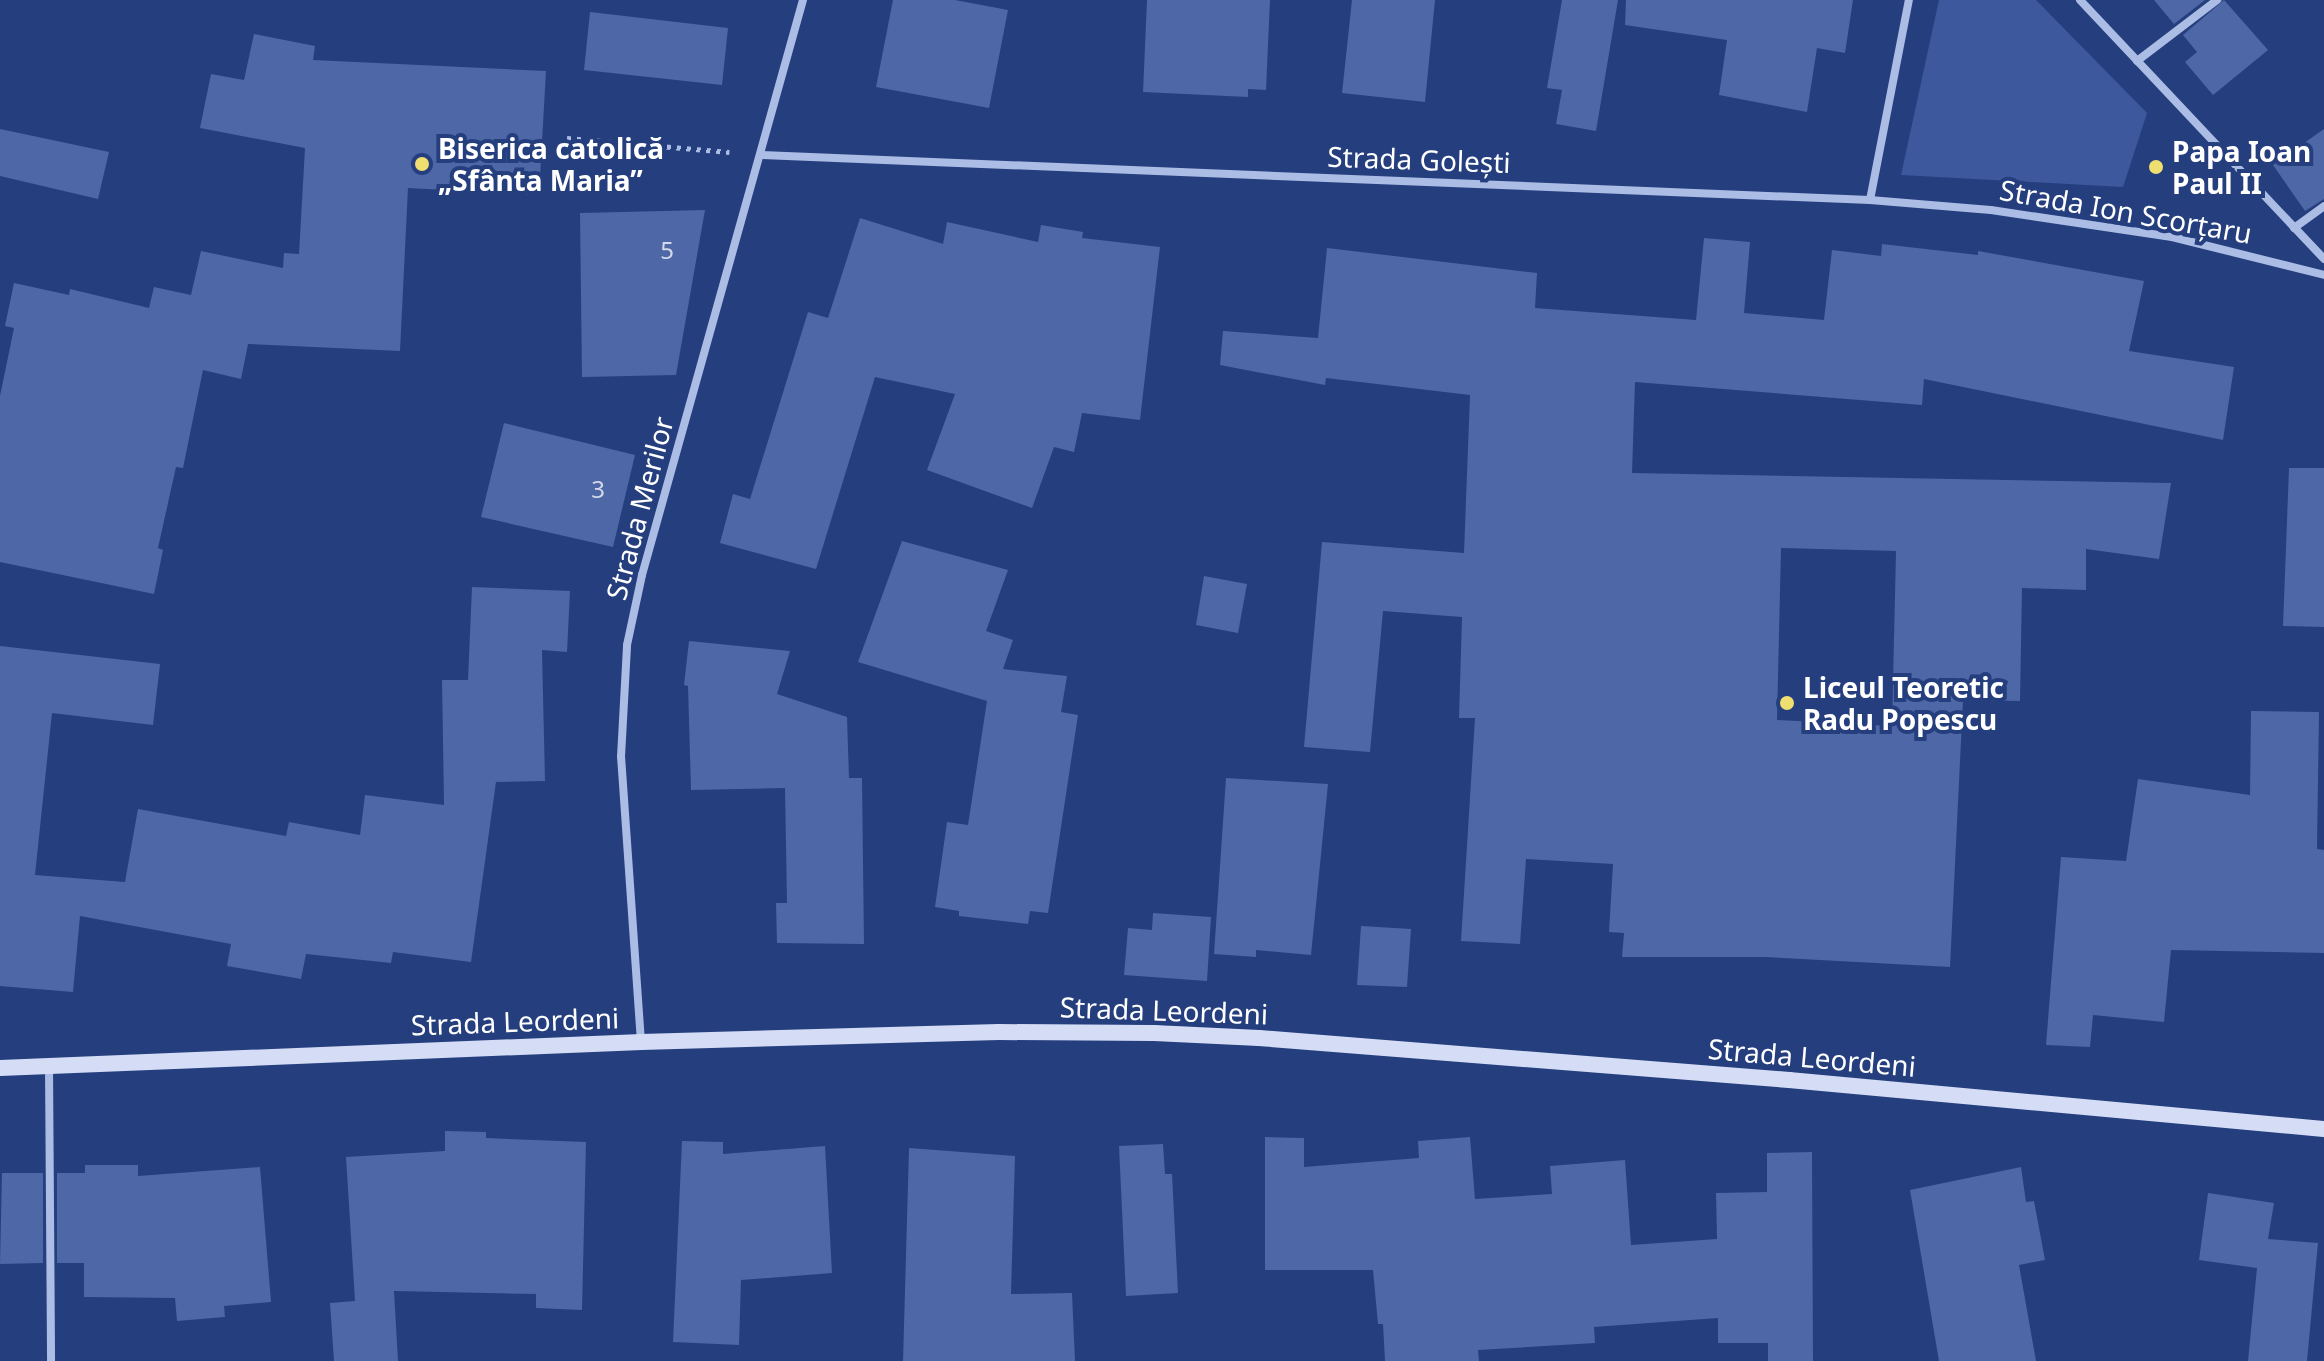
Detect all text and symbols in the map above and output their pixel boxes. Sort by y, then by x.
place label: Biserica catolică „Sfânta Maria” [438,131,664,197]
place label: Papa Ioan Paul II [2172,134,2311,200]
street label: Strada Golești [1327,139,1511,179]
marker: Biserica catolică „Sfânta Maria” [413,155,431,173]
marker: Papa Ioan Paul II [2147,158,2165,176]
street label: Strada Ion Scorțaru [1997,172,2255,250]
house number: 5 [660,236,674,264]
street label: Strada Merilor [598,413,680,603]
house number: 3 [591,475,605,503]
place label: Liceul Teoretic Radu Popescu [1803,670,2004,736]
marker: Liceul Teoretic Radu Popescu [1778,694,1796,712]
street label: Strada Leordeni [1059,990,1269,1030]
street label: Strada Leordeni [410,1001,620,1041]
street label: Strada Leordeni [1707,1031,1917,1083]

